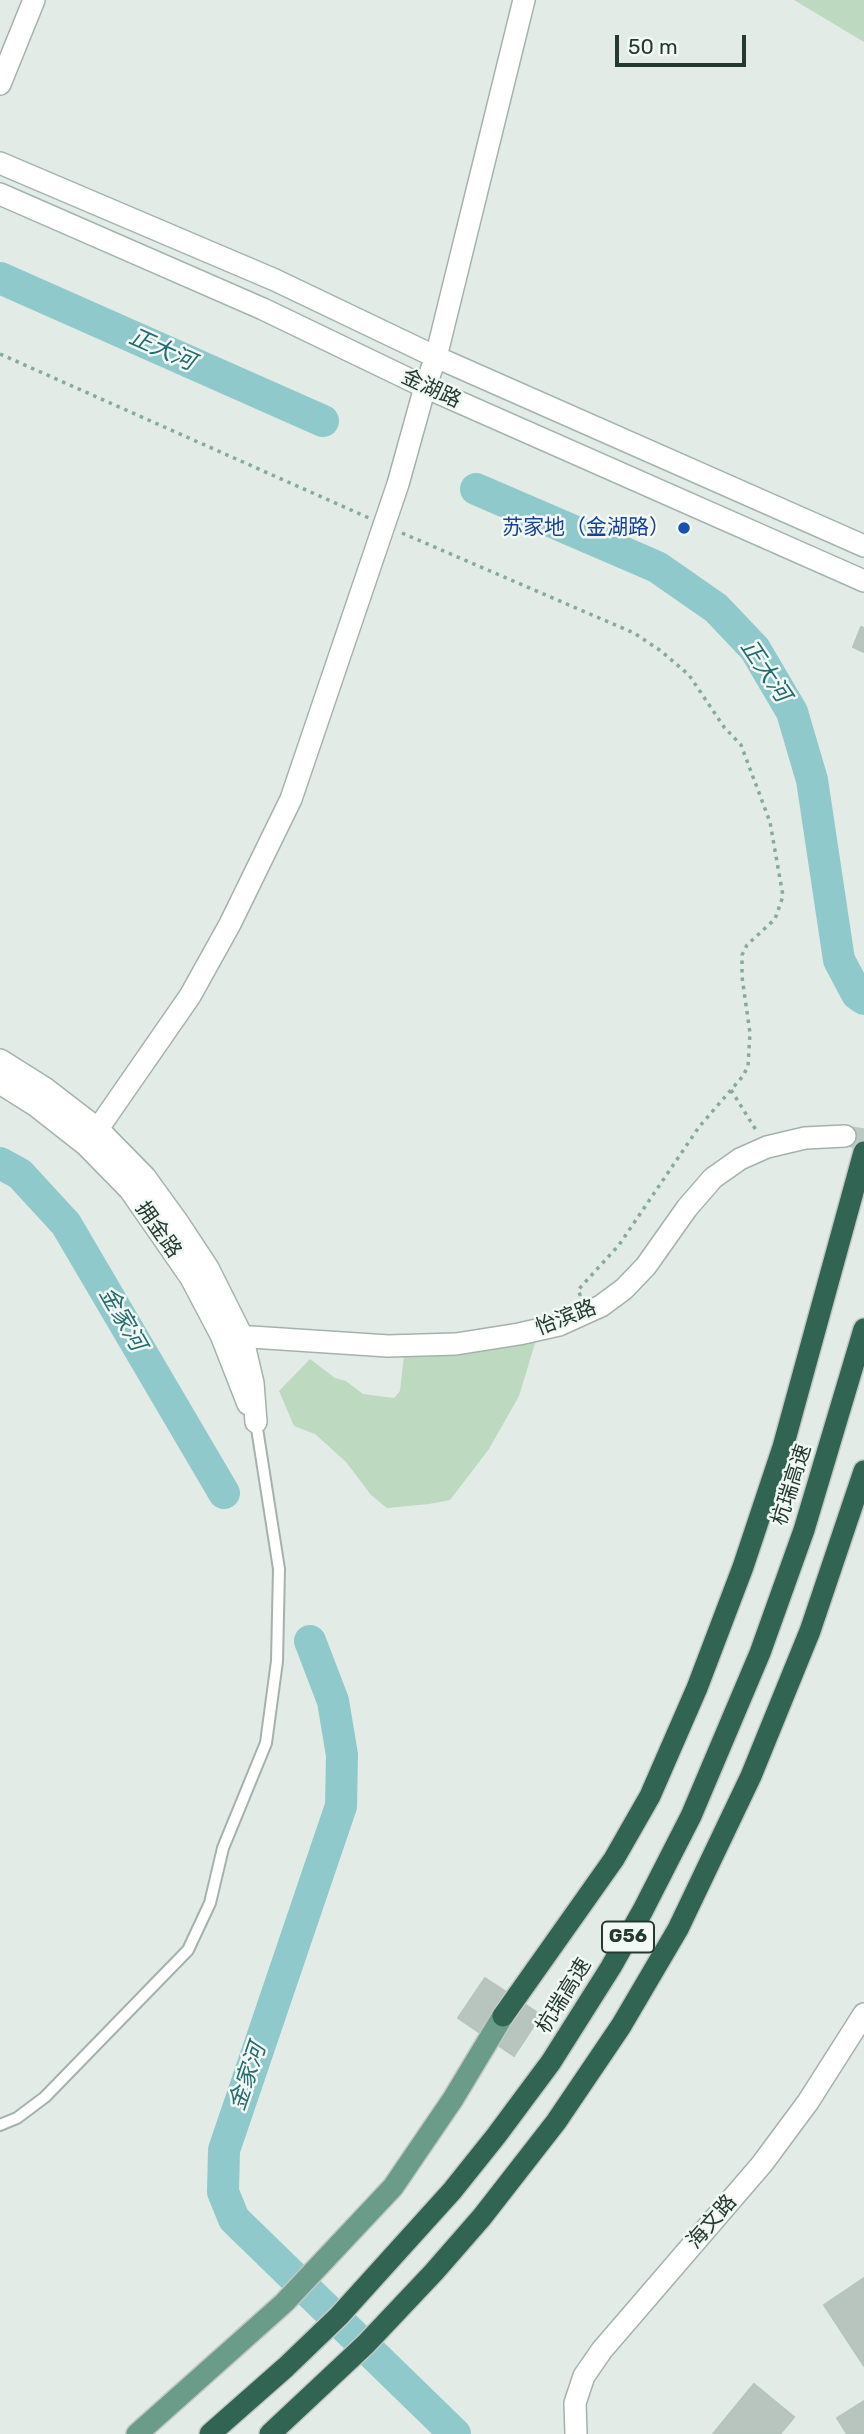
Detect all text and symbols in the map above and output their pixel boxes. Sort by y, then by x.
scale bar [619,21,750,65]
text: 50 m [628,34,678,59]
water label: 正大河 [125,323,199,377]
street label: 金湖路 [397,364,465,414]
place label: 苏家地（金湖路） [502,515,670,541]
marker: 苏家地（金湖路） [676,520,692,536]
water label: 正大河 [734,635,796,707]
street label: 拥金路 [130,1197,186,1263]
water label: 金家河 [93,1282,151,1356]
street label: 怡滨路 [532,1295,600,1341]
street label: 杭瑞高速 [767,1441,817,1529]
road number: G56 [602,1922,654,1952]
street label: 杭瑞高速 [531,1954,597,2038]
water label: 金家河 [224,2040,272,2114]
street label: 海文路 [682,2190,742,2254]

